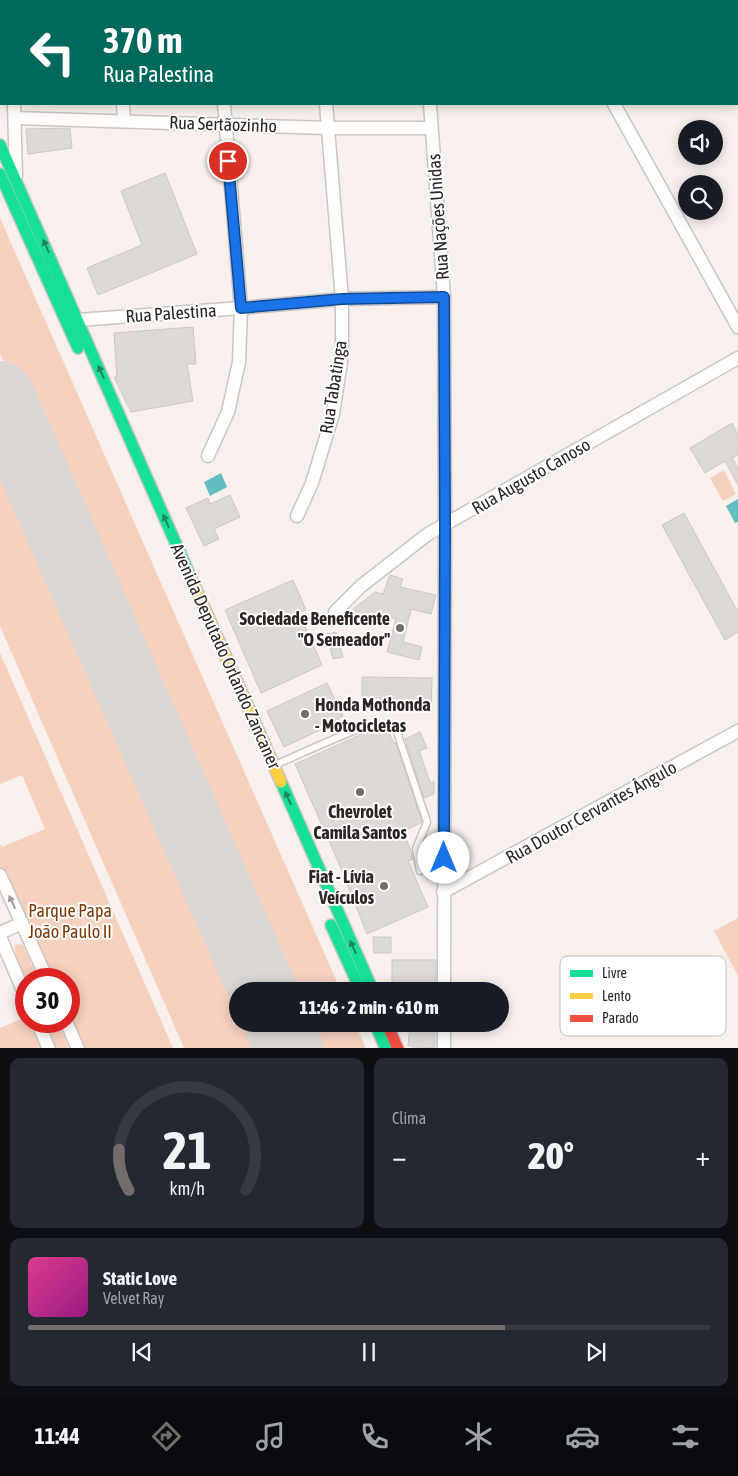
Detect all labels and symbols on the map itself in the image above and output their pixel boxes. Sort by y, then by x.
street label: Rua Sertãozinho [169,112,277,136]
pin [207,140,249,182]
street label: Rua Nações Unidas [423,153,453,281]
one-way arrow [41,239,49,253]
street label: Rua Palestina [125,299,217,327]
street label: Rua Tabatinga [315,339,351,435]
one-way arrow [97,365,105,379]
street label: Rua Augusto Canoso [468,434,594,518]
one-way arrow [162,514,170,528]
street label: Avenida Deputado Orlando Zancaner [167,540,286,773]
place label: Sociedade Beneficente "O Semeador" [240,608,390,650]
marker: Sociedade Beneficente "O Semeador" [394,622,406,634]
place label: Honda Mothonda - Motocicletas [315,694,431,736]
marker: Honda Mothonda - Motocicletas [299,708,311,720]
street label: Rua Doutor Cervantes Ângulo [502,756,680,868]
marker: Chevrolet Camila Santos [354,786,366,798]
one-way arrow [284,791,292,805]
place label: Chevrolet Camila Santos [313,801,407,843]
position arrow [417,831,469,883]
place label: Fiat - Lívia Veículos [309,866,375,908]
marker: Fiat - Lívia Veículos [378,880,390,892]
one-way arrow [8,895,16,909]
park label: Parque Papa João Paulo II [28,900,112,942]
one-way arrow [349,940,357,954]
legend [560,956,726,1036]
text: Livre [602,965,627,981]
speed limit sign: 30 [15,968,80,1033]
text: Lento [602,988,631,1004]
text: Parado [602,1010,639,1026]

